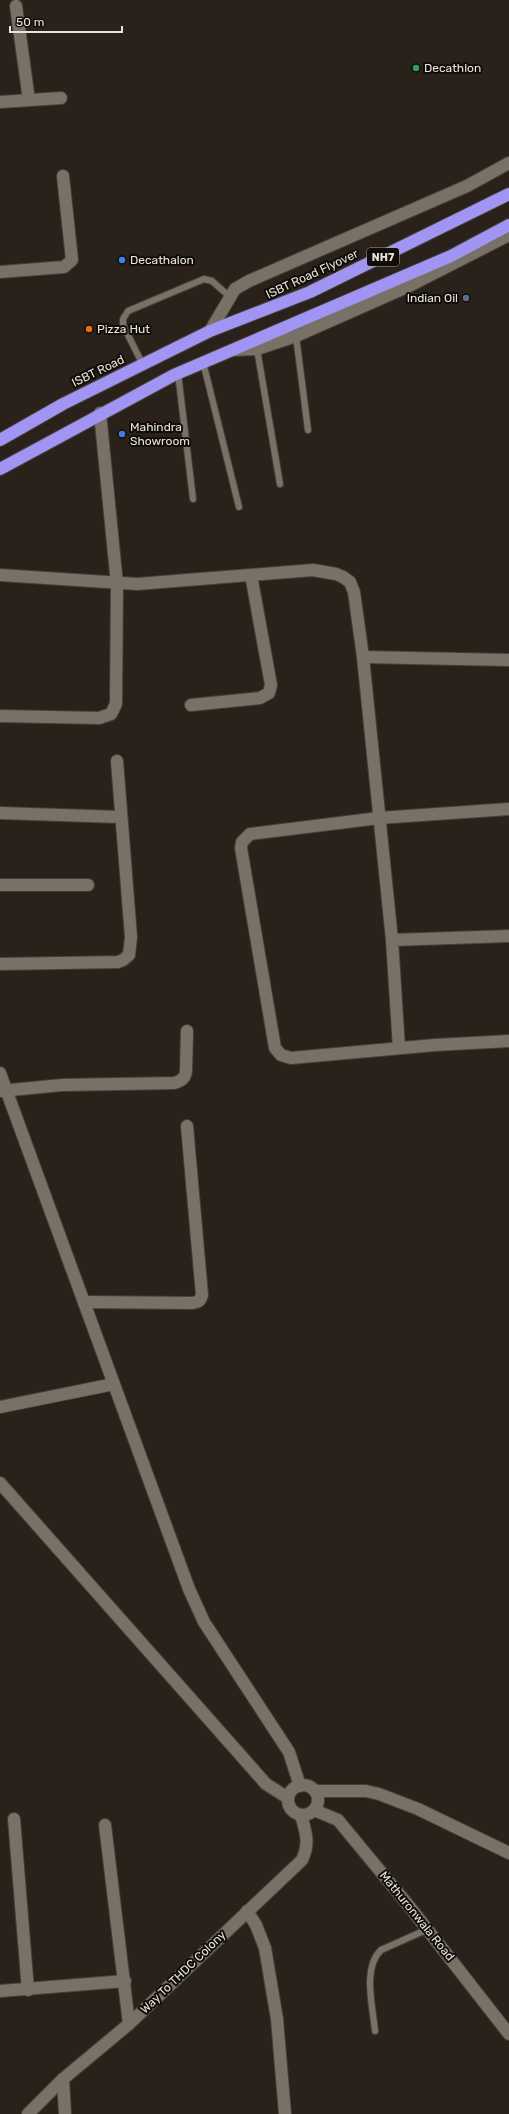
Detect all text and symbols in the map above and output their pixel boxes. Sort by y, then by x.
scale bar [10,8,122,34]
text: 50 m [16,15,44,29]
place label: Decathlon [424,61,481,75]
marker: Decathlon [411,63,421,73]
street label: ISBT Road Flyover [264,246,361,302]
road number: NH7 [367,248,399,266]
place label: Decathalon [130,253,194,267]
marker: Decathalon [117,255,127,265]
place label: Indian Oil [407,291,458,305]
marker: Indian Oil [461,293,471,303]
place label: Pizza Hut [97,322,150,336]
marker: Pizza Hut [84,324,94,334]
street label: ISBT Road [69,352,127,390]
place label: Mahindra Showroom [130,420,190,448]
marker: Mahindra Showroom [117,429,127,439]
street label: Mathuronwala Road [377,1869,457,1963]
street label: Way To THDC Colony [137,1927,229,2016]

